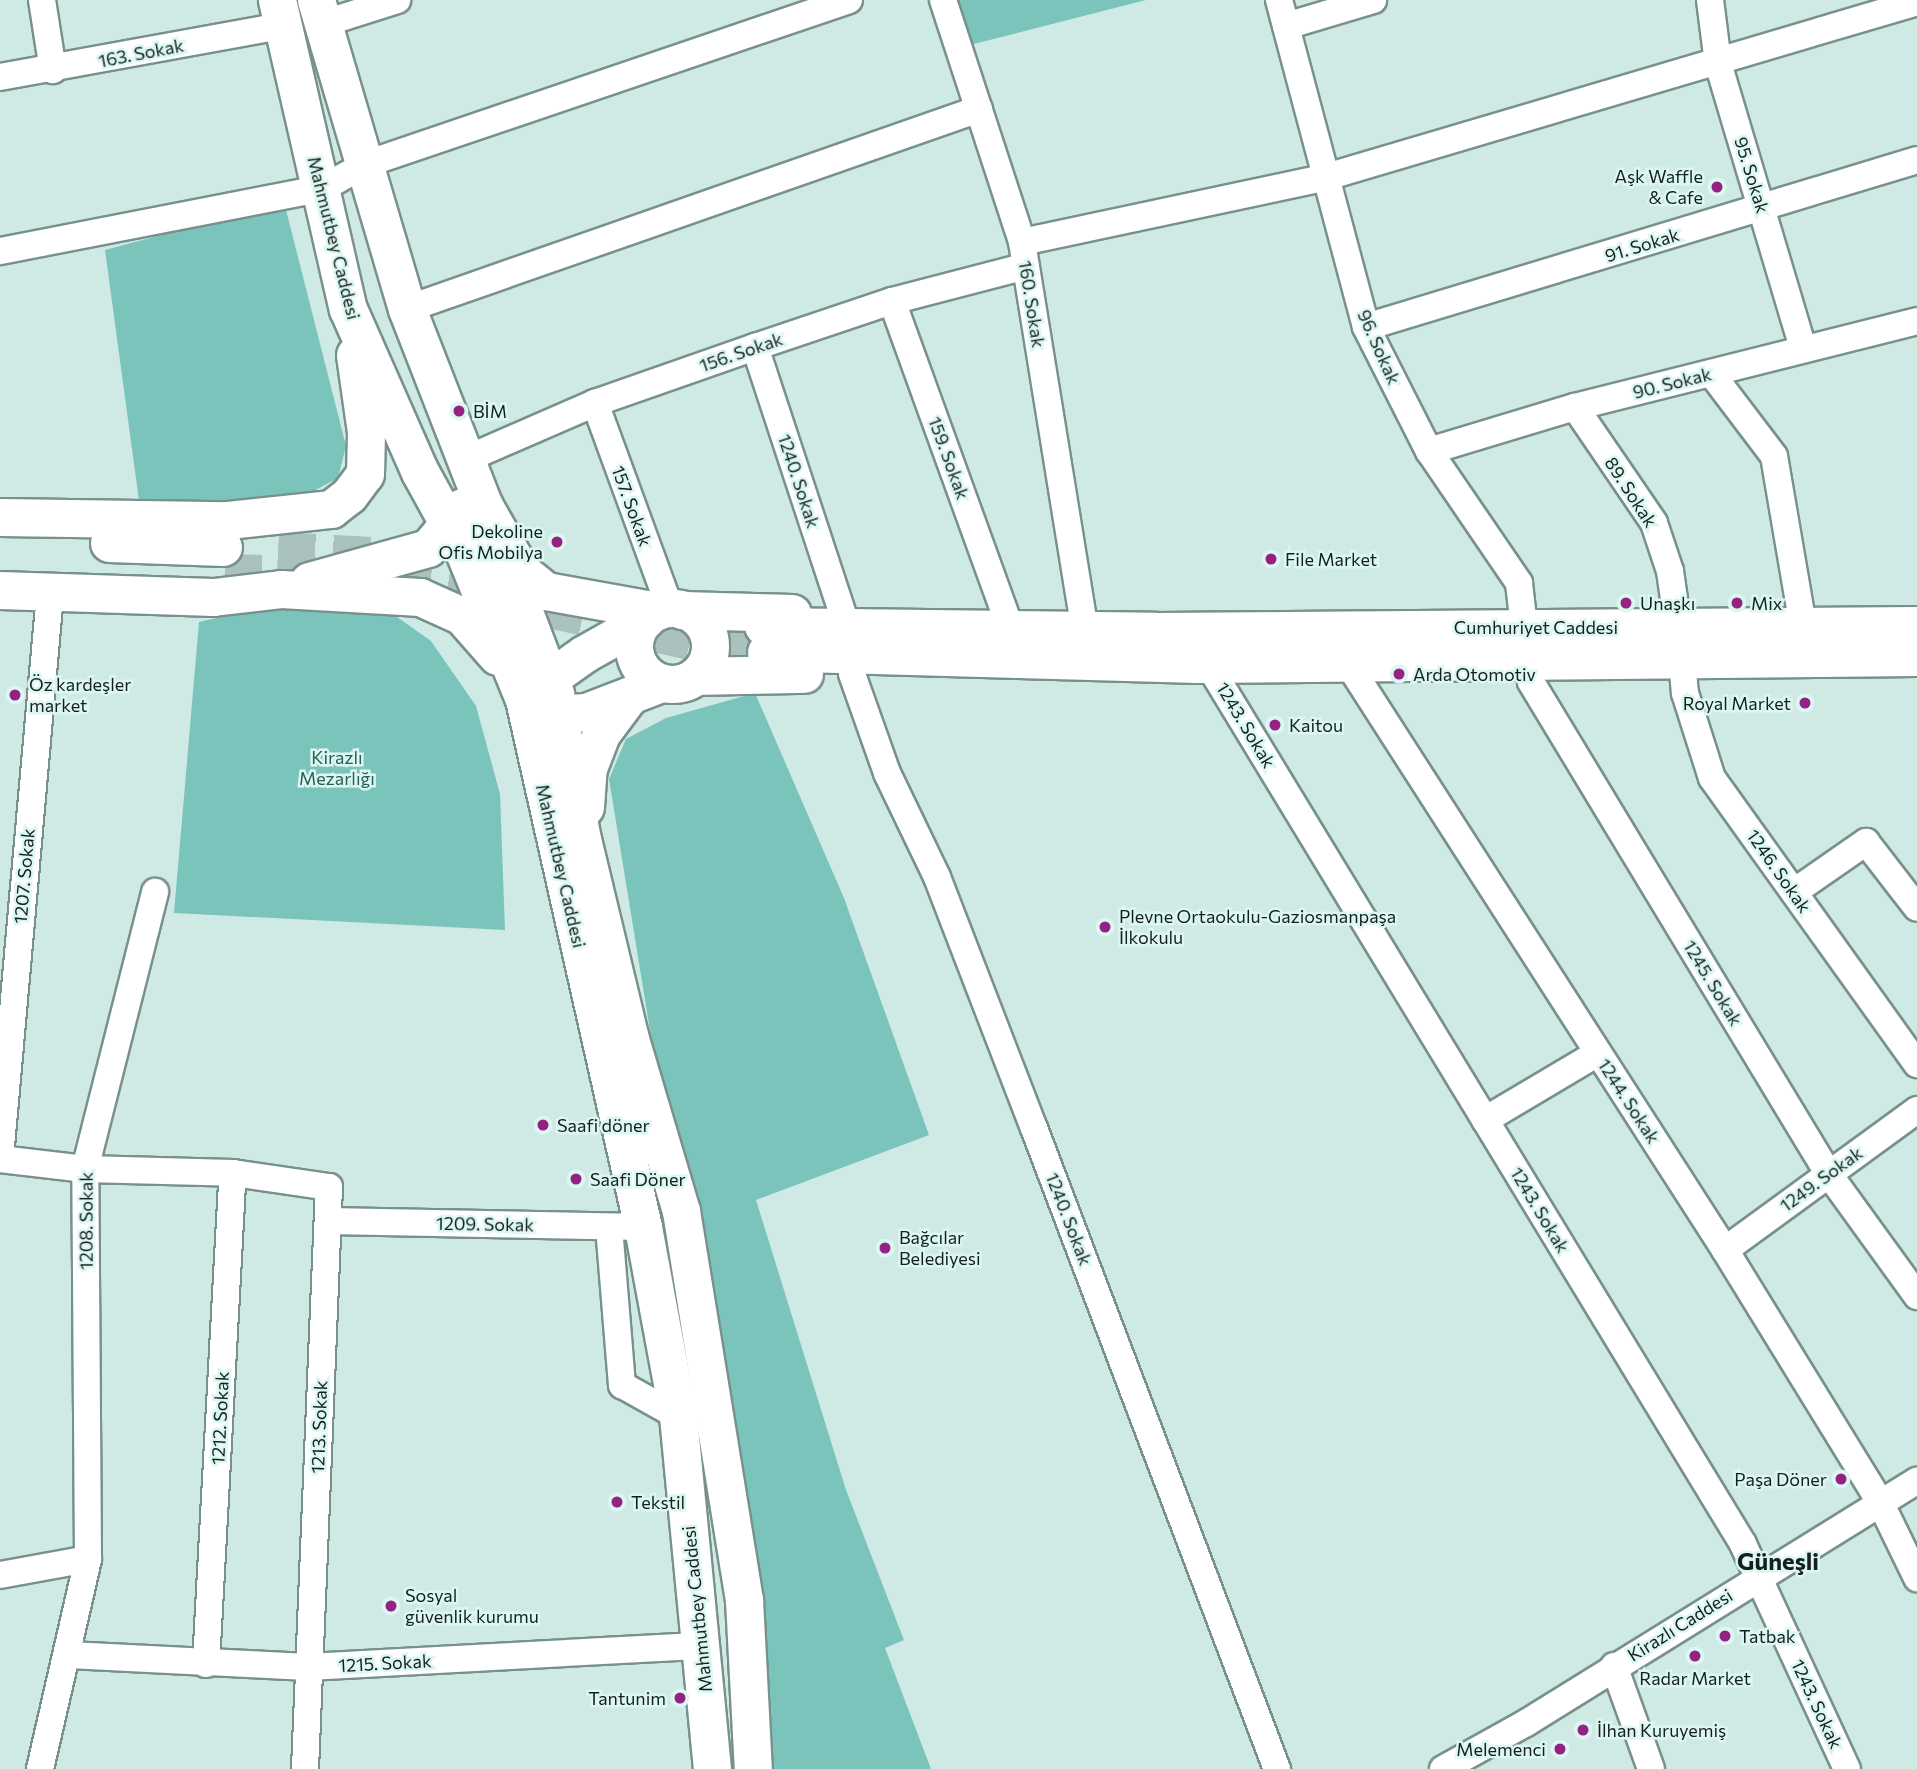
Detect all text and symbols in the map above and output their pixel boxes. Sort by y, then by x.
street label: 163. Sokak [97,34,185,72]
street label: 95. Sokak [1730,134,1774,216]
street label: Mahmutbey Caddesi [303,154,365,322]
place label: Aşk Waffle & Cafe [1614,166,1703,208]
marker: Aşk Waffle & Cafe [1709,179,1725,195]
street label: 91. Sokak [1602,223,1682,267]
street label: 160. Sokak [1014,259,1050,349]
street label: 96. Sokak [1353,306,1405,388]
street label: 156. Sokak [697,328,785,376]
street label: 90. Sokak [1630,363,1714,403]
place label: BİM [473,400,507,422]
marker: BİM [451,403,467,419]
street label: 159. Sokak [924,414,974,502]
street label: 1240. Sokak [774,431,824,531]
street label: 89. Sokak [1600,453,1662,531]
street label: 157. Sokak [607,463,657,549]
place label: Dekoline Ofis Mobilya [439,521,543,564]
marker: Dekoline Ofis Mobilya [549,534,565,550]
place label: File Market [1285,548,1377,570]
marker: File Market [1263,551,1279,567]
place label: Unaşkı [1640,592,1695,614]
place label: Mix [1751,592,1782,614]
marker: Unaşkı [1618,595,1634,611]
marker: Mix [1729,595,1745,611]
street label: Cumhuriyet Caddesi [1454,616,1618,638]
place label: Arda Otomotiv [1413,663,1536,685]
marker: Arda Otomotiv [1391,666,1407,682]
place label: Öz kardeşler market [29,674,131,716]
street label: 1243. Sokak [1212,678,1280,772]
marker: Öz kardeşler market [7,687,23,703]
place label: Royal Market [1683,692,1791,714]
marker: Royal Market [1797,695,1813,711]
place label: Kaitou [1289,714,1343,736]
marker: Kaitou [1267,717,1283,733]
park label: Kirazlı Mezarlığı [299,747,375,790]
street label: Mahmutbey Caddesi [532,782,590,950]
street label: 1246. Sokak [1742,825,1816,917]
street label: 1207. Sokak [9,827,39,925]
place label: Plevne Ortaokulu-Gaziosmanpaşa İlkokulu [1119,906,1396,948]
marker: Plevne Ortaokulu-Gaziosmanpaşa İlkokulu [1097,919,1113,935]
street label: 1245. Sokak [1679,936,1747,1030]
street label: 1244. Sokak [1594,1055,1664,1147]
place label: Saafi döner [557,1114,650,1136]
marker: Saafi döner [535,1117,551,1133]
street label: 1249. Sokak [1776,1142,1866,1216]
street label: 1243. Sokak [1506,1163,1574,1257]
place label: Saafi Döner [590,1168,686,1190]
street label: 1240. Sokak [1041,1170,1097,1268]
marker: Saafi Döner [568,1171,584,1187]
street label: 1208. Sokak [75,1172,97,1270]
street label: 1209. Sokak [436,1212,534,1236]
place label: Bağcılar Belediyesi [899,1227,981,1270]
marker: Bağcılar Belediyesi [877,1240,893,1256]
street label: 1212. Sokak [207,1371,233,1465]
street label: 1213. Sokak [307,1380,331,1474]
place label: Paşa Döner [1734,1468,1827,1490]
marker: Paşa Döner [1833,1471,1849,1487]
place label: Tekstil [631,1491,685,1513]
marker: Tekstil [609,1494,625,1510]
street label: Mahmutbey Caddesi [678,1525,716,1693]
district label: Güneşli [1737,1547,1819,1575]
street label: Kirazlı Caddesi [1624,1584,1736,1666]
place label: Sosyal güvenlik kurumu [405,1585,539,1628]
marker: Sosyal güvenlik kurumu [383,1598,399,1614]
place label: Tatbak [1739,1625,1796,1647]
marker: Tatbak [1717,1628,1733,1644]
marker: Radar Market [1687,1648,1703,1664]
street label: 1215. Sokak [338,1650,432,1676]
street label: 1243. Sokak [1787,1656,1847,1752]
place label: Radar Market [1639,1667,1751,1689]
place label: Tantunim [588,1687,666,1709]
marker: Tantunim [672,1690,688,1706]
place label: İlhan Kuruyemiş [1597,1719,1726,1741]
marker: İlhan Kuruyemiş [1575,1722,1591,1738]
place label: Melemenci [1456,1738,1546,1760]
marker: Melemenci [1552,1741,1568,1757]

